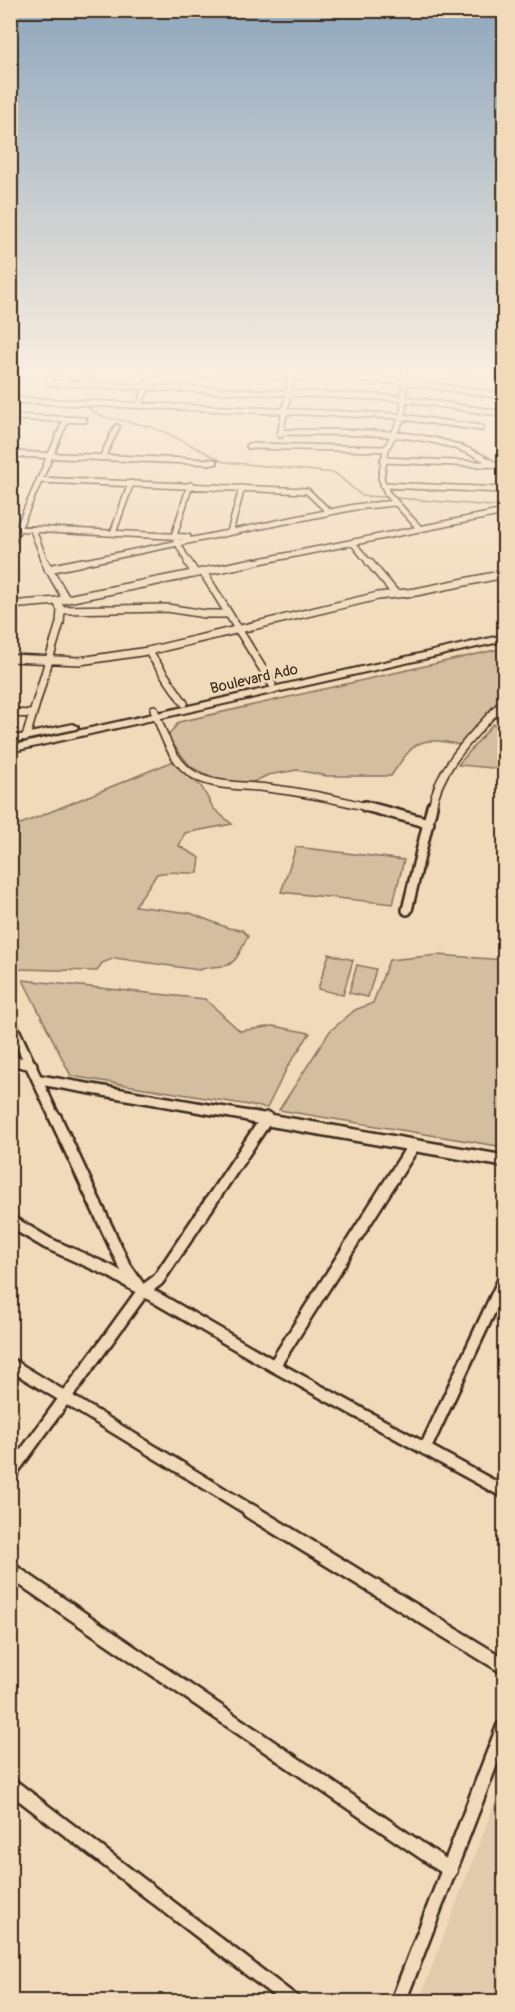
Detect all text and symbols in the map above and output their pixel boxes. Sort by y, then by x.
street label: Boulevard Ado [208,660,300,698]

